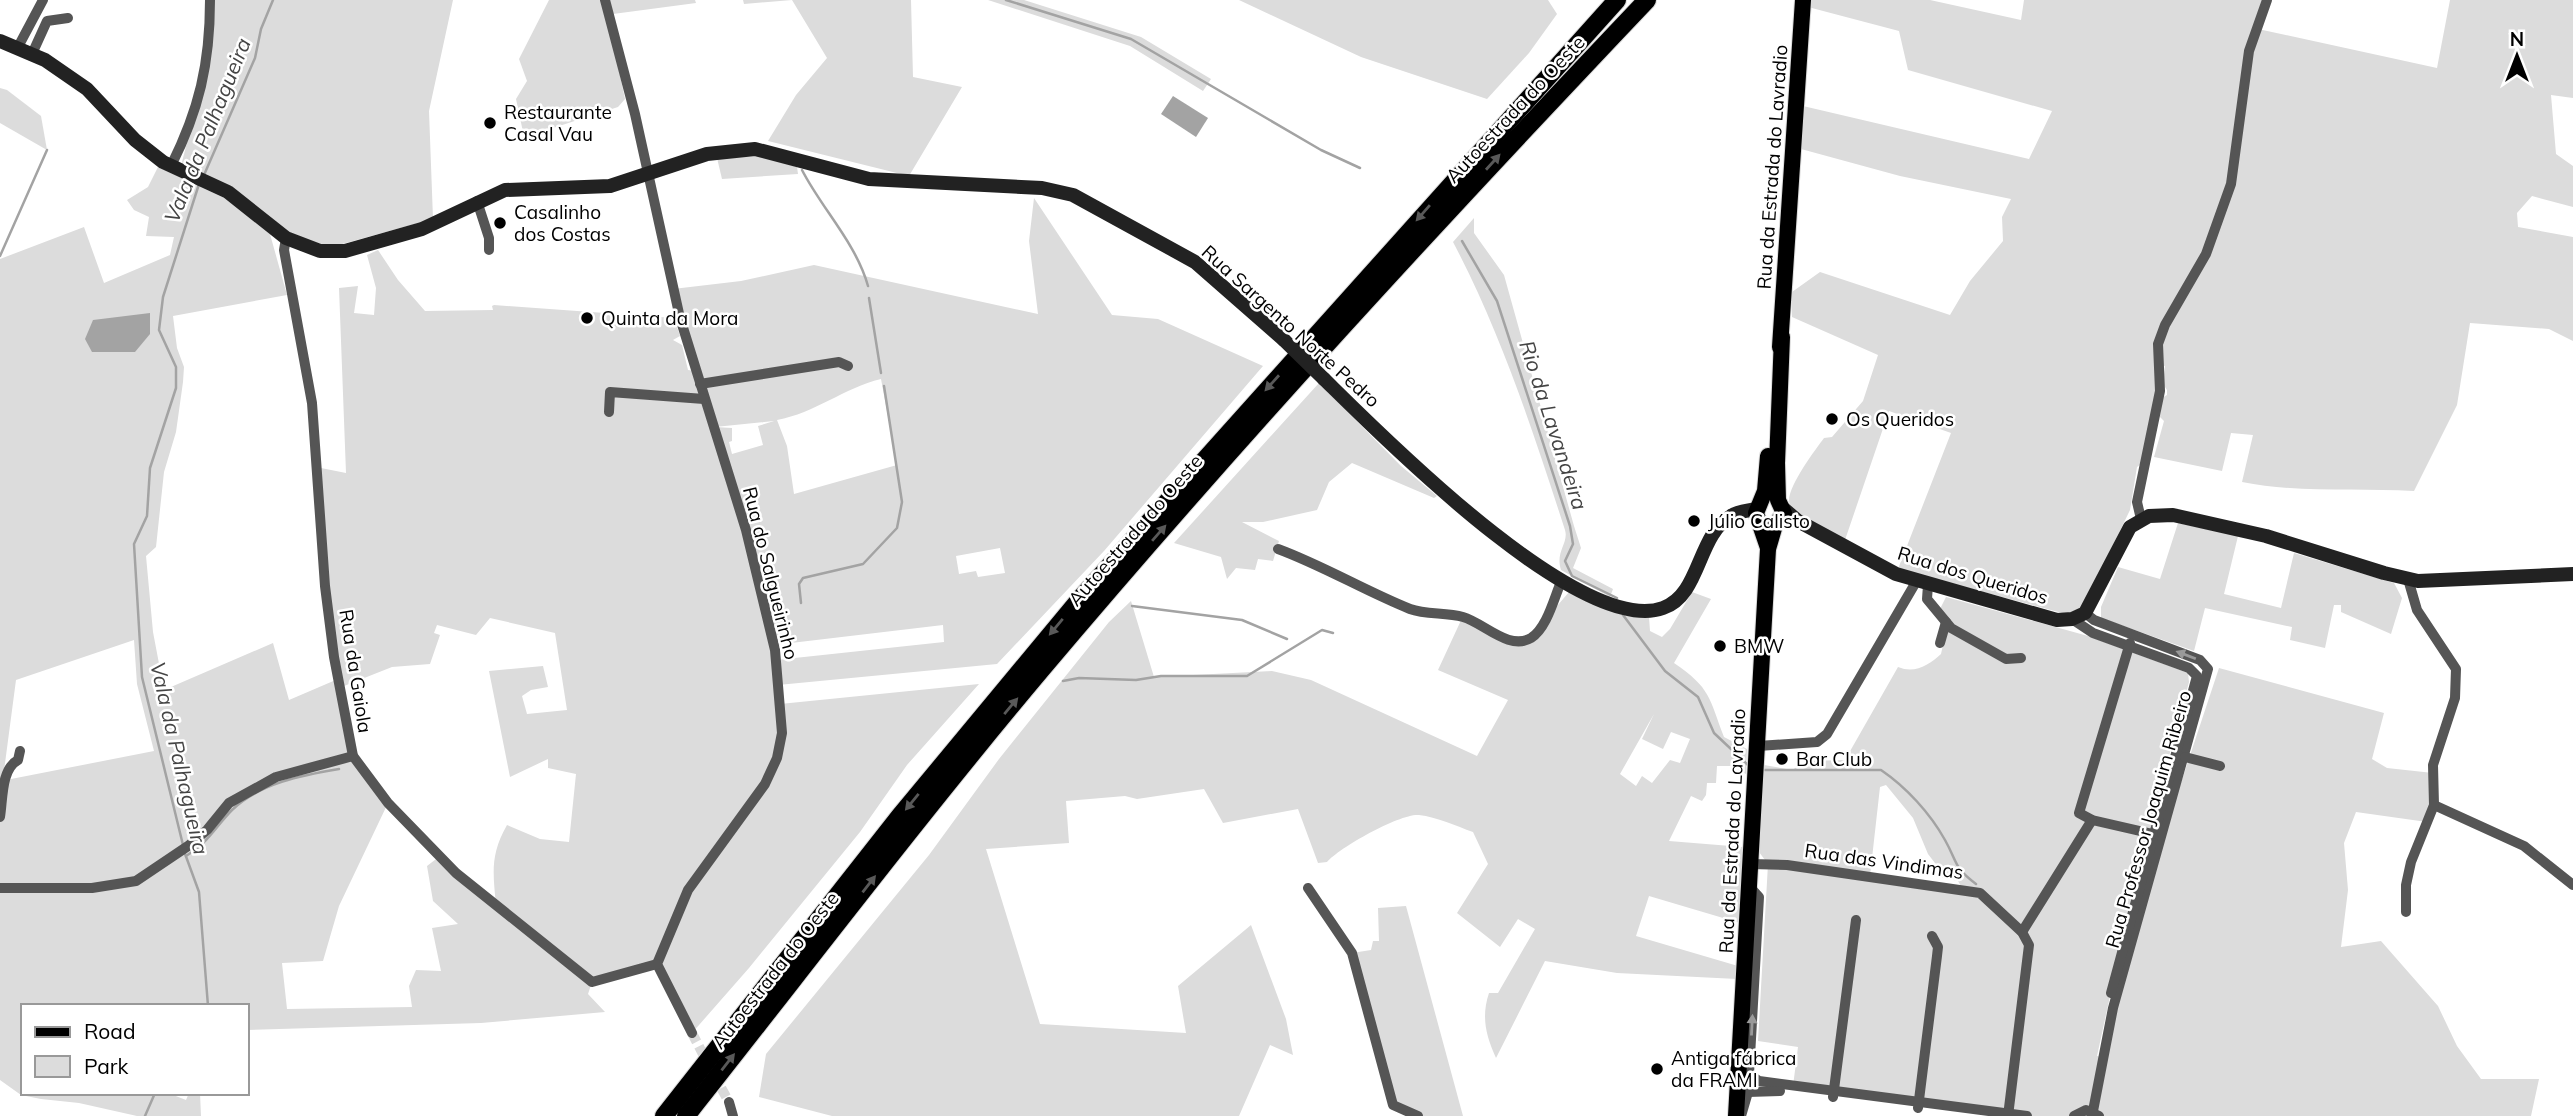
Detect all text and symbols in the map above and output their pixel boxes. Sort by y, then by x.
north arrow [2482,21,2552,91]
text: N [2510,27,2524,51]
street label: Autoestrada do Oeste [1440,30,1590,188]
water label: Vala da Palhagueira [158,34,256,226]
street label: Rua da Estrada do Lavradio [1751,44,1793,290]
place label: Restaurante Casal Vau [504,100,612,146]
marker: Restaurante Casal Vau [482,115,498,131]
one-way arrow [1484,154,1500,171]
place label: Casalinho dos Costas [514,200,611,246]
one-way arrow [1415,204,1431,222]
marker: Casalinho dos Costas [492,215,508,231]
street label: Rua Sargento Norte Pedro [1197,240,1385,412]
place label: Quinta da Mora [601,306,738,330]
marker: Quinta da Mora [579,310,595,326]
water label: Rio da Lavandeira [1514,337,1594,513]
one-way arrow [1264,374,1280,392]
place label: Os Queridos [1846,407,1954,431]
marker: Os Queridos [1824,411,1840,427]
street label: Autoestrada do Oeste [1063,449,1207,611]
street label: Rua do Salgueirinho [738,484,804,662]
place label: Júlio Calisto [1708,509,1810,533]
marker: Júlio Calisto [1686,513,1702,529]
one-way arrow [1151,525,1166,542]
street label: Rua dos Queridos [1895,541,2051,609]
street label: Rua da Gaiola [334,607,378,735]
one-way arrow [1049,618,1064,635]
place label: BMW [1734,634,1784,658]
marker: BMW [1712,638,1728,654]
one-way arrow [2175,649,2196,660]
water label: Vala da Palhagueira [145,659,215,857]
street label: Rua Professor Joaquim Ribeiro [2100,687,2196,951]
one-way arrow [1003,697,1019,715]
street label: Rua da Estrada do Lavradio [1714,708,1750,954]
place label: Bar Club [1796,747,1872,771]
marker: Bar Club [1774,751,1790,767]
one-way arrow [904,793,919,811]
street label: Rua das Vindimas [1803,838,1965,884]
one-way arrow [862,875,877,893]
street label: Autoestrada do Oeste [706,887,844,1053]
legend [21,1004,248,1095]
one-way arrow [1747,1013,1758,1035]
text: Road [84,1018,135,1044]
place label: Antiga fábrica da FRAMI [1671,1046,1796,1092]
text: Park [84,1053,128,1079]
one-way arrow [721,1054,736,1072]
marker: Antiga fábrica da FRAMI [1649,1061,1665,1077]

